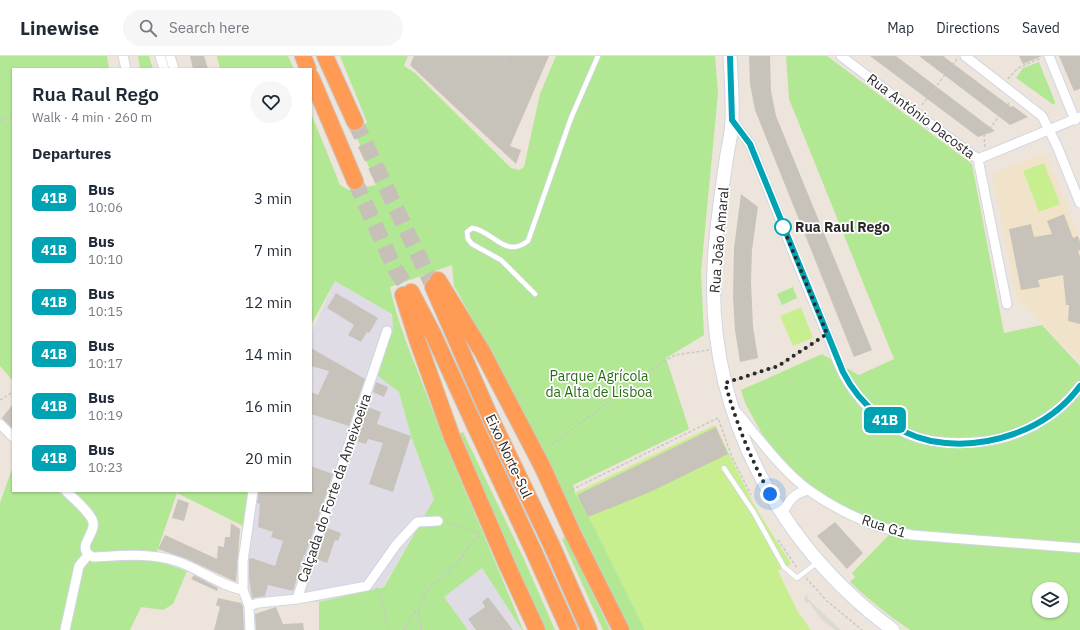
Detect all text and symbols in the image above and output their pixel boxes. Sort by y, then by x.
search box [123,10,403,46]
text: Linewise [20,16,99,40]
icon: search [137,17,159,39]
text: Search here [169,18,250,37]
text: Map [887,19,914,37]
text: Directions [936,19,1000,37]
text: Saved [1022,19,1060,37]
street label: Rua António Dacosta [863,69,979,163]
button: heart [250,81,292,123]
text: Rua Raul Rego [32,82,159,106]
text: Walk · 4 min · 260 m [32,109,152,126]
text: Departures [32,144,111,163]
text: Bus [88,180,115,199]
street label: Rua João Amaral [705,186,733,294]
text: 41B [41,189,67,207]
text: 3 min [254,189,292,208]
text: 10:06 [88,199,123,216]
marker: Rua Raul Rego [774,218,792,236]
place label: Rua Raul Rego [795,218,890,236]
text: Bus [88,232,115,251]
text: 41B [41,241,67,259]
text: 7 min [254,241,292,260]
text: 10:10 [88,251,123,268]
text: Bus [88,284,115,303]
text: 41B [41,293,67,311]
text: 12 min [245,293,292,312]
text: 10:15 [88,303,123,320]
text: Bus [88,336,115,355]
text: 41B [41,345,67,363]
text: 14 min [245,345,292,364]
text: 10:17 [88,355,123,372]
park label: Parque Agrícola da Alta de Lisboa [545,367,653,401]
text: Bus [88,388,115,407]
street label: Calçada do Forte da Ameixoeira [293,391,375,585]
text: 41B [41,397,67,415]
text: 16 min [245,397,292,416]
text: 10:19 [88,407,123,424]
line badge: 41B [862,407,908,433]
street label: Eixo Norte-Sul [482,411,536,501]
text: 41B [872,411,898,429]
text: Bus [88,440,115,459]
text: 41B [41,449,67,467]
text: 20 min [245,449,292,468]
text: 10:23 [88,459,123,476]
your location [760,484,780,504]
street label: Rua G1 [859,510,909,542]
map controls [1032,582,1068,618]
button: layers [1032,582,1068,618]

